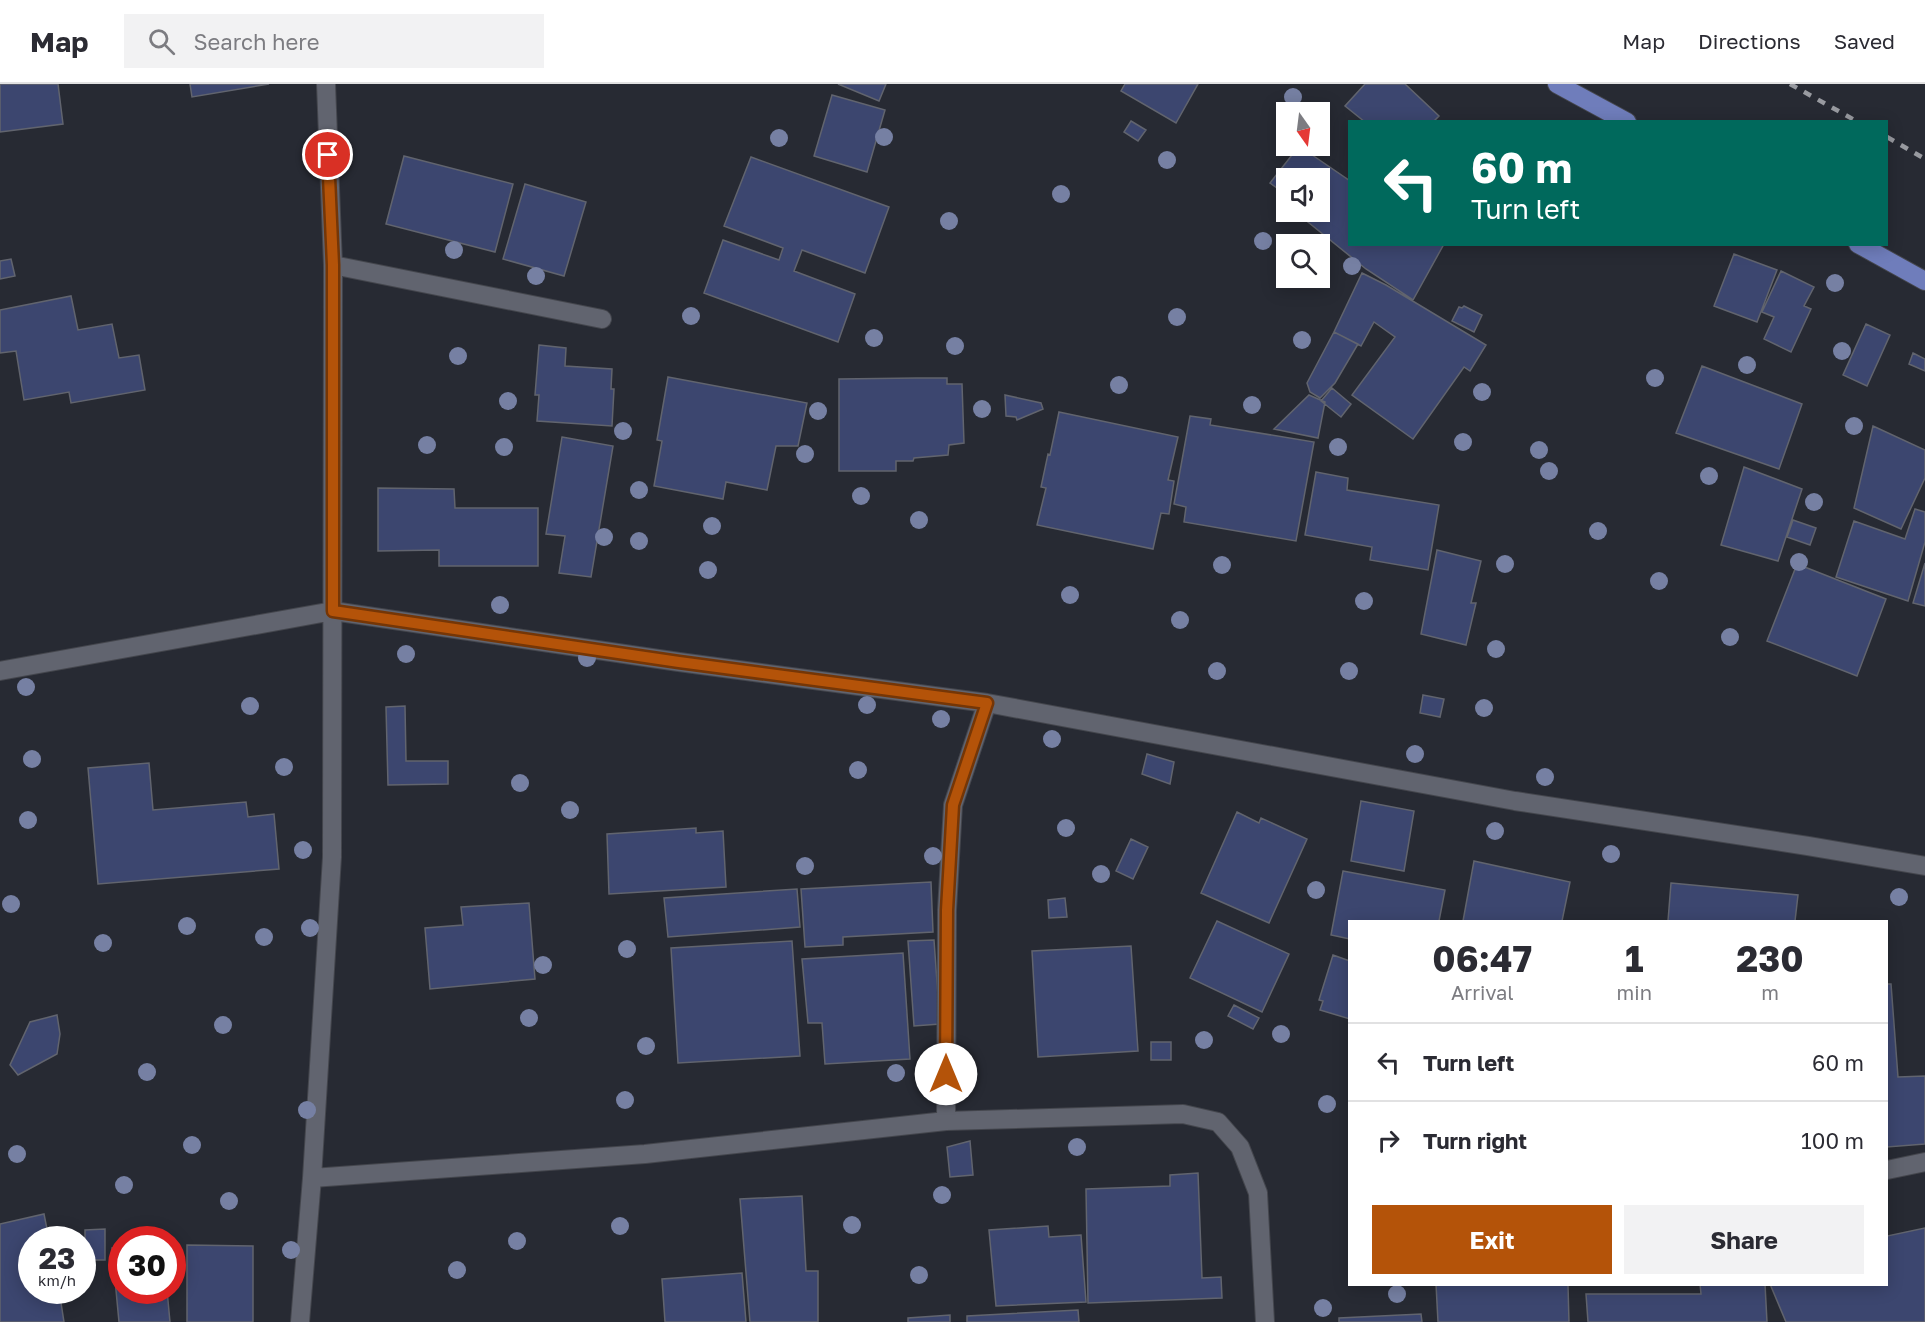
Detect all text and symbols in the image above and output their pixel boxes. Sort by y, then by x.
search box [124,14,544,68]
text: Map [30,25,88,58]
icon: search [145,25,178,58]
text: Search here [193,28,319,55]
text: Map [1622,28,1665,54]
text: Directions [1698,28,1801,54]
text: Saved [1834,28,1895,54]
north arrow [1276,102,1330,156]
map controls [1276,102,1330,288]
pin [302,129,353,180]
icon: arrive [311,138,344,171]
text: 60 m [1471,142,1572,192]
icon: left [1372,144,1450,222]
button: sound [1276,168,1330,222]
text: Turn left [1471,193,1580,225]
button: search [1276,234,1330,288]
text: 06:47 [1432,937,1532,980]
text: 1 [1625,937,1644,980]
text: 230 [1736,937,1804,980]
text: Arrival [1451,980,1514,1004]
text: min [1617,980,1652,1004]
text: m [1761,980,1779,1004]
position arrow [914,1042,978,1106]
icon: left [1372,1046,1405,1079]
text: Turn left [1423,1049,1514,1076]
text: 60 m [1812,1049,1864,1076]
icon: right [1372,1124,1405,1157]
text: Turn right [1423,1127,1527,1154]
text: 100 m [1801,1127,1864,1154]
button: Exit [1372,1205,1612,1274]
button: Share [1624,1205,1864,1274]
speed limit sign: 30 [108,1226,186,1304]
text: 23 [39,1240,75,1276]
text: km/h [38,1271,76,1289]

